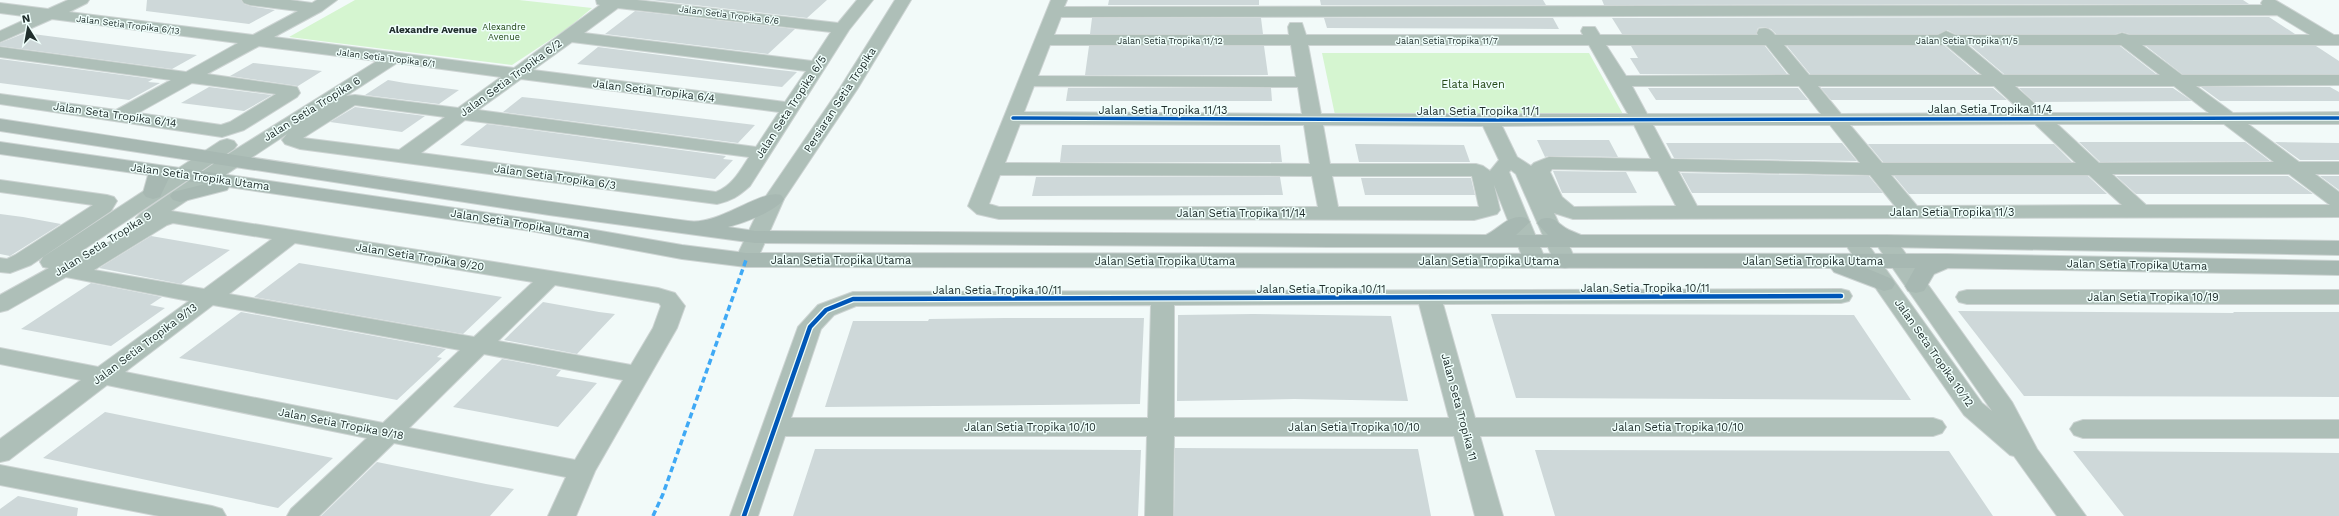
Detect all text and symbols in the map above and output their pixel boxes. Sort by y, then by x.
street label: Jalan Setia Tropika 6/6 [678,4,780,26]
north arrow [8,8,48,48]
text: N [21,12,31,26]
street label: Jalan Setia Tropika 6/13 [76,14,180,36]
park label: Alexandre Avenue [482,22,526,42]
district label: Alexandre Avenue [389,24,477,35]
street label: Jalan Setia Tropika 11/12 [1117,36,1223,46]
street label: Jalan Setia Tropika 11/7 [1396,36,1498,46]
street label: Jalan Setia Tropika 11/5 [1916,36,2018,46]
street label: Jalan Setia Tropika 6/2 [457,37,565,119]
street label: Persiaran Setia Tropika [801,45,879,155]
street label: Jalan Setia Tropika 6/1 [336,47,436,69]
street label: Jalan Seta Tropika 6/5 [753,53,829,161]
street label: Jalan Setia Tropika 6 [261,74,363,144]
street label: Jalan Setia Tropika 6/4 [592,77,716,105]
park label: Elata Haven [1441,78,1505,91]
street label: Jalan Seta Tropika 6/14 [52,100,178,130]
street label: Jalan Setia Tropika 11/4 [1928,103,2053,116]
street label: Jalan Setia Tropika 11/13 [1099,104,1227,117]
street label: Jalan Setia Tropika 11/1 [1417,105,1539,118]
street label: Jalan Setia Tropika Utama [130,161,270,193]
street label: Jalan Setia Tropika 6/3 [493,162,617,192]
street label: Jalan Setia Tropika 11/3 [1890,206,2014,219]
street label: Jalan Setia Tropika Utama [450,207,590,241]
street label: Jalan Setia Tropika 11/14 [1176,207,1306,220]
street label: Jalan Setia Tropika 9 [52,209,154,279]
street label: Jalan Setia Tropika 9/20 [355,240,485,274]
street label: Jalan Setia Tropika Utama [771,254,911,267]
street label: Jalan Setia Tropika Utama [1095,255,1235,268]
street label: Jalan Setia Tropika Utama [1419,255,1559,268]
street label: Jalan Setia Tropika Utama [1743,255,1883,268]
street label: Jalan Setia Tropika Utama [2067,257,2207,273]
street label: Jalan Setia Tropika 10/11 [1580,282,1710,295]
street label: Jalan Setia Tropika 10/11 [1256,283,1386,296]
street label: Jalan Setia Tropika 10/11 [932,284,1062,297]
street label: Jalan Setia Tropika 10/19 [2087,291,2219,304]
street label: Jalan Seta Tropika 10/12 [1892,297,1976,409]
street label: Jalan Setia Tropika 9/13 [90,301,200,387]
street label: Jalan Seta Tropika 11 [1438,352,1480,462]
street label: Jalan Setia Tropika 9/18 [277,405,405,443]
street label: Jalan Setia Tropika 10/10 [964,421,1096,434]
street label: Jalan Setia Tropika 10/10 [1288,421,1420,434]
street label: Jalan Setia Tropika 10/10 [1612,421,1744,434]

